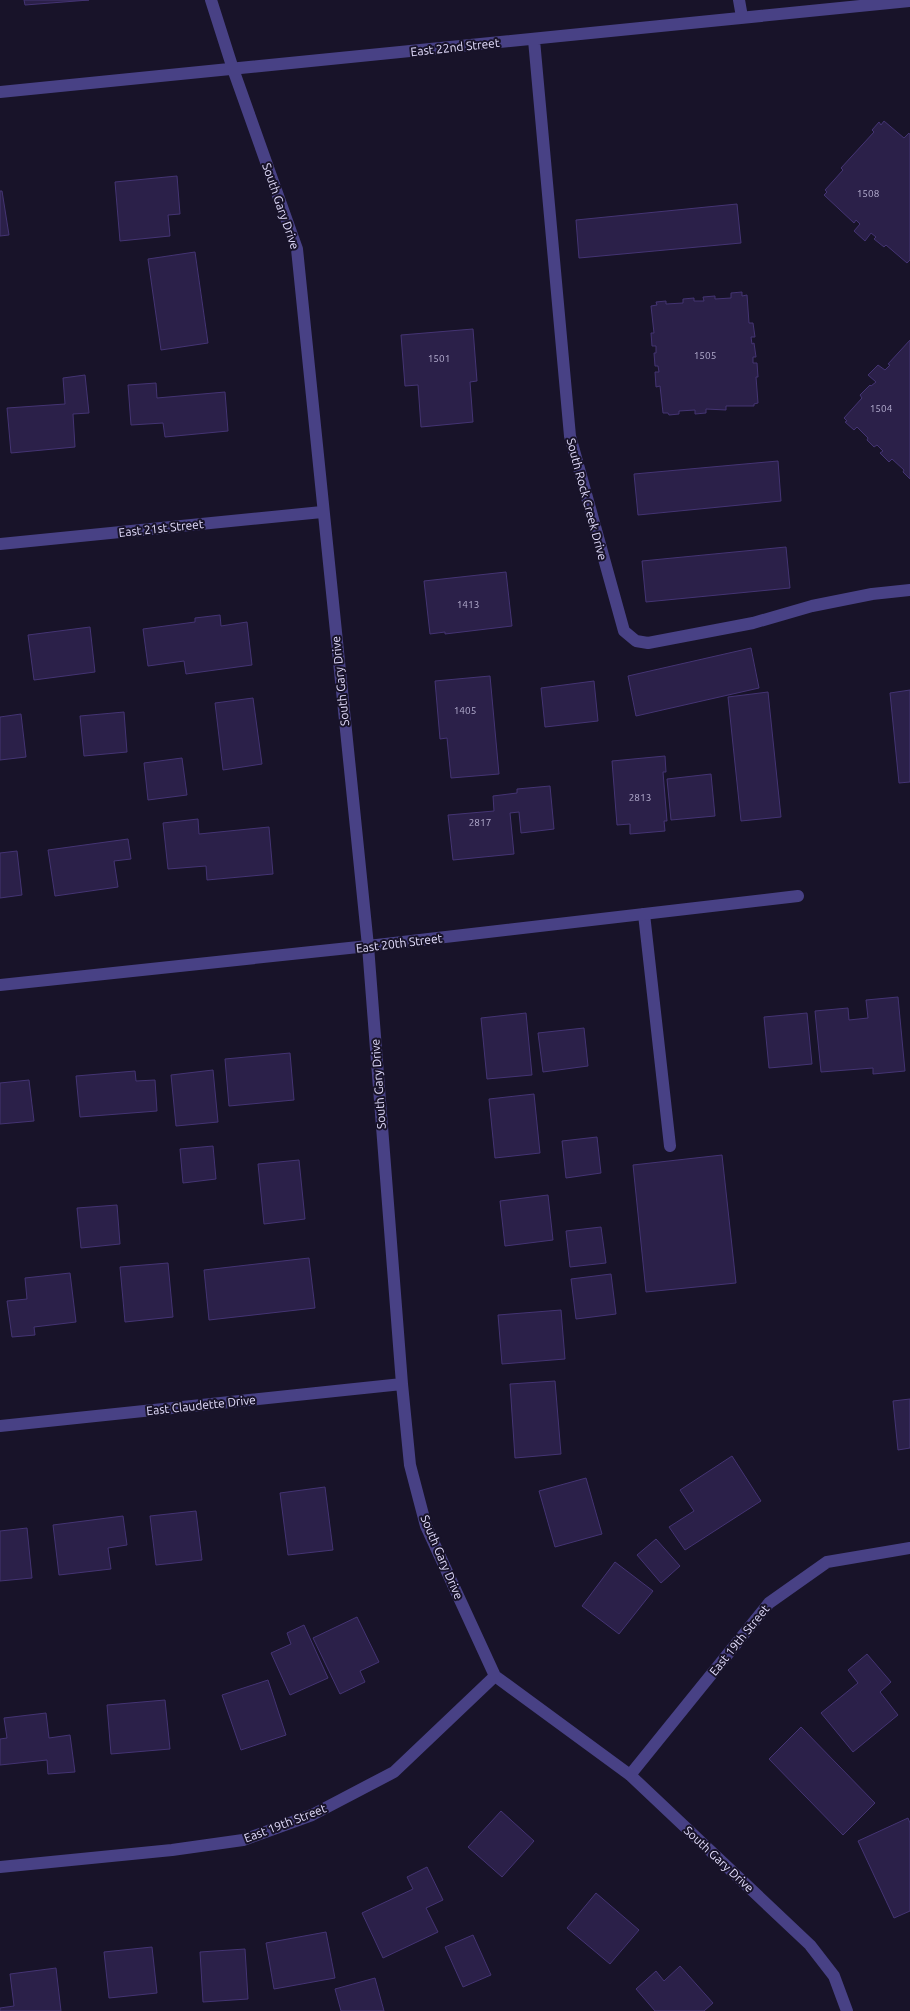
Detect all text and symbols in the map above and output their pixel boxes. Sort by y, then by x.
street label: East 22nd Street [410,36,500,58]
street label: South Gary Drive [260,161,302,251]
house number: 1508 [857,188,880,199]
house number: 1505 [694,350,716,361]
house number: 1501 [428,353,450,364]
house number: 1504 [870,403,893,414]
street label: South Rock Creek Drive [564,437,610,561]
street label: East 21st Street [118,517,204,539]
house number: 1413 [457,599,479,610]
street label: South Gary Drive [329,635,351,727]
house number: 1405 [454,705,476,716]
house number: 2813 [629,792,651,803]
house number: 2817 [469,817,491,828]
street label: East 20th Street [355,931,443,955]
street label: South Gary Drive [368,1038,388,1130]
street label: East Claudette Drive [146,1393,256,1417]
street label: South Gary Drive [418,1513,466,1601]
street label: East 19th Street [707,1602,772,1678]
street label: East 19th Street [242,1801,328,1845]
street label: South Gary Drive [682,1823,756,1895]

